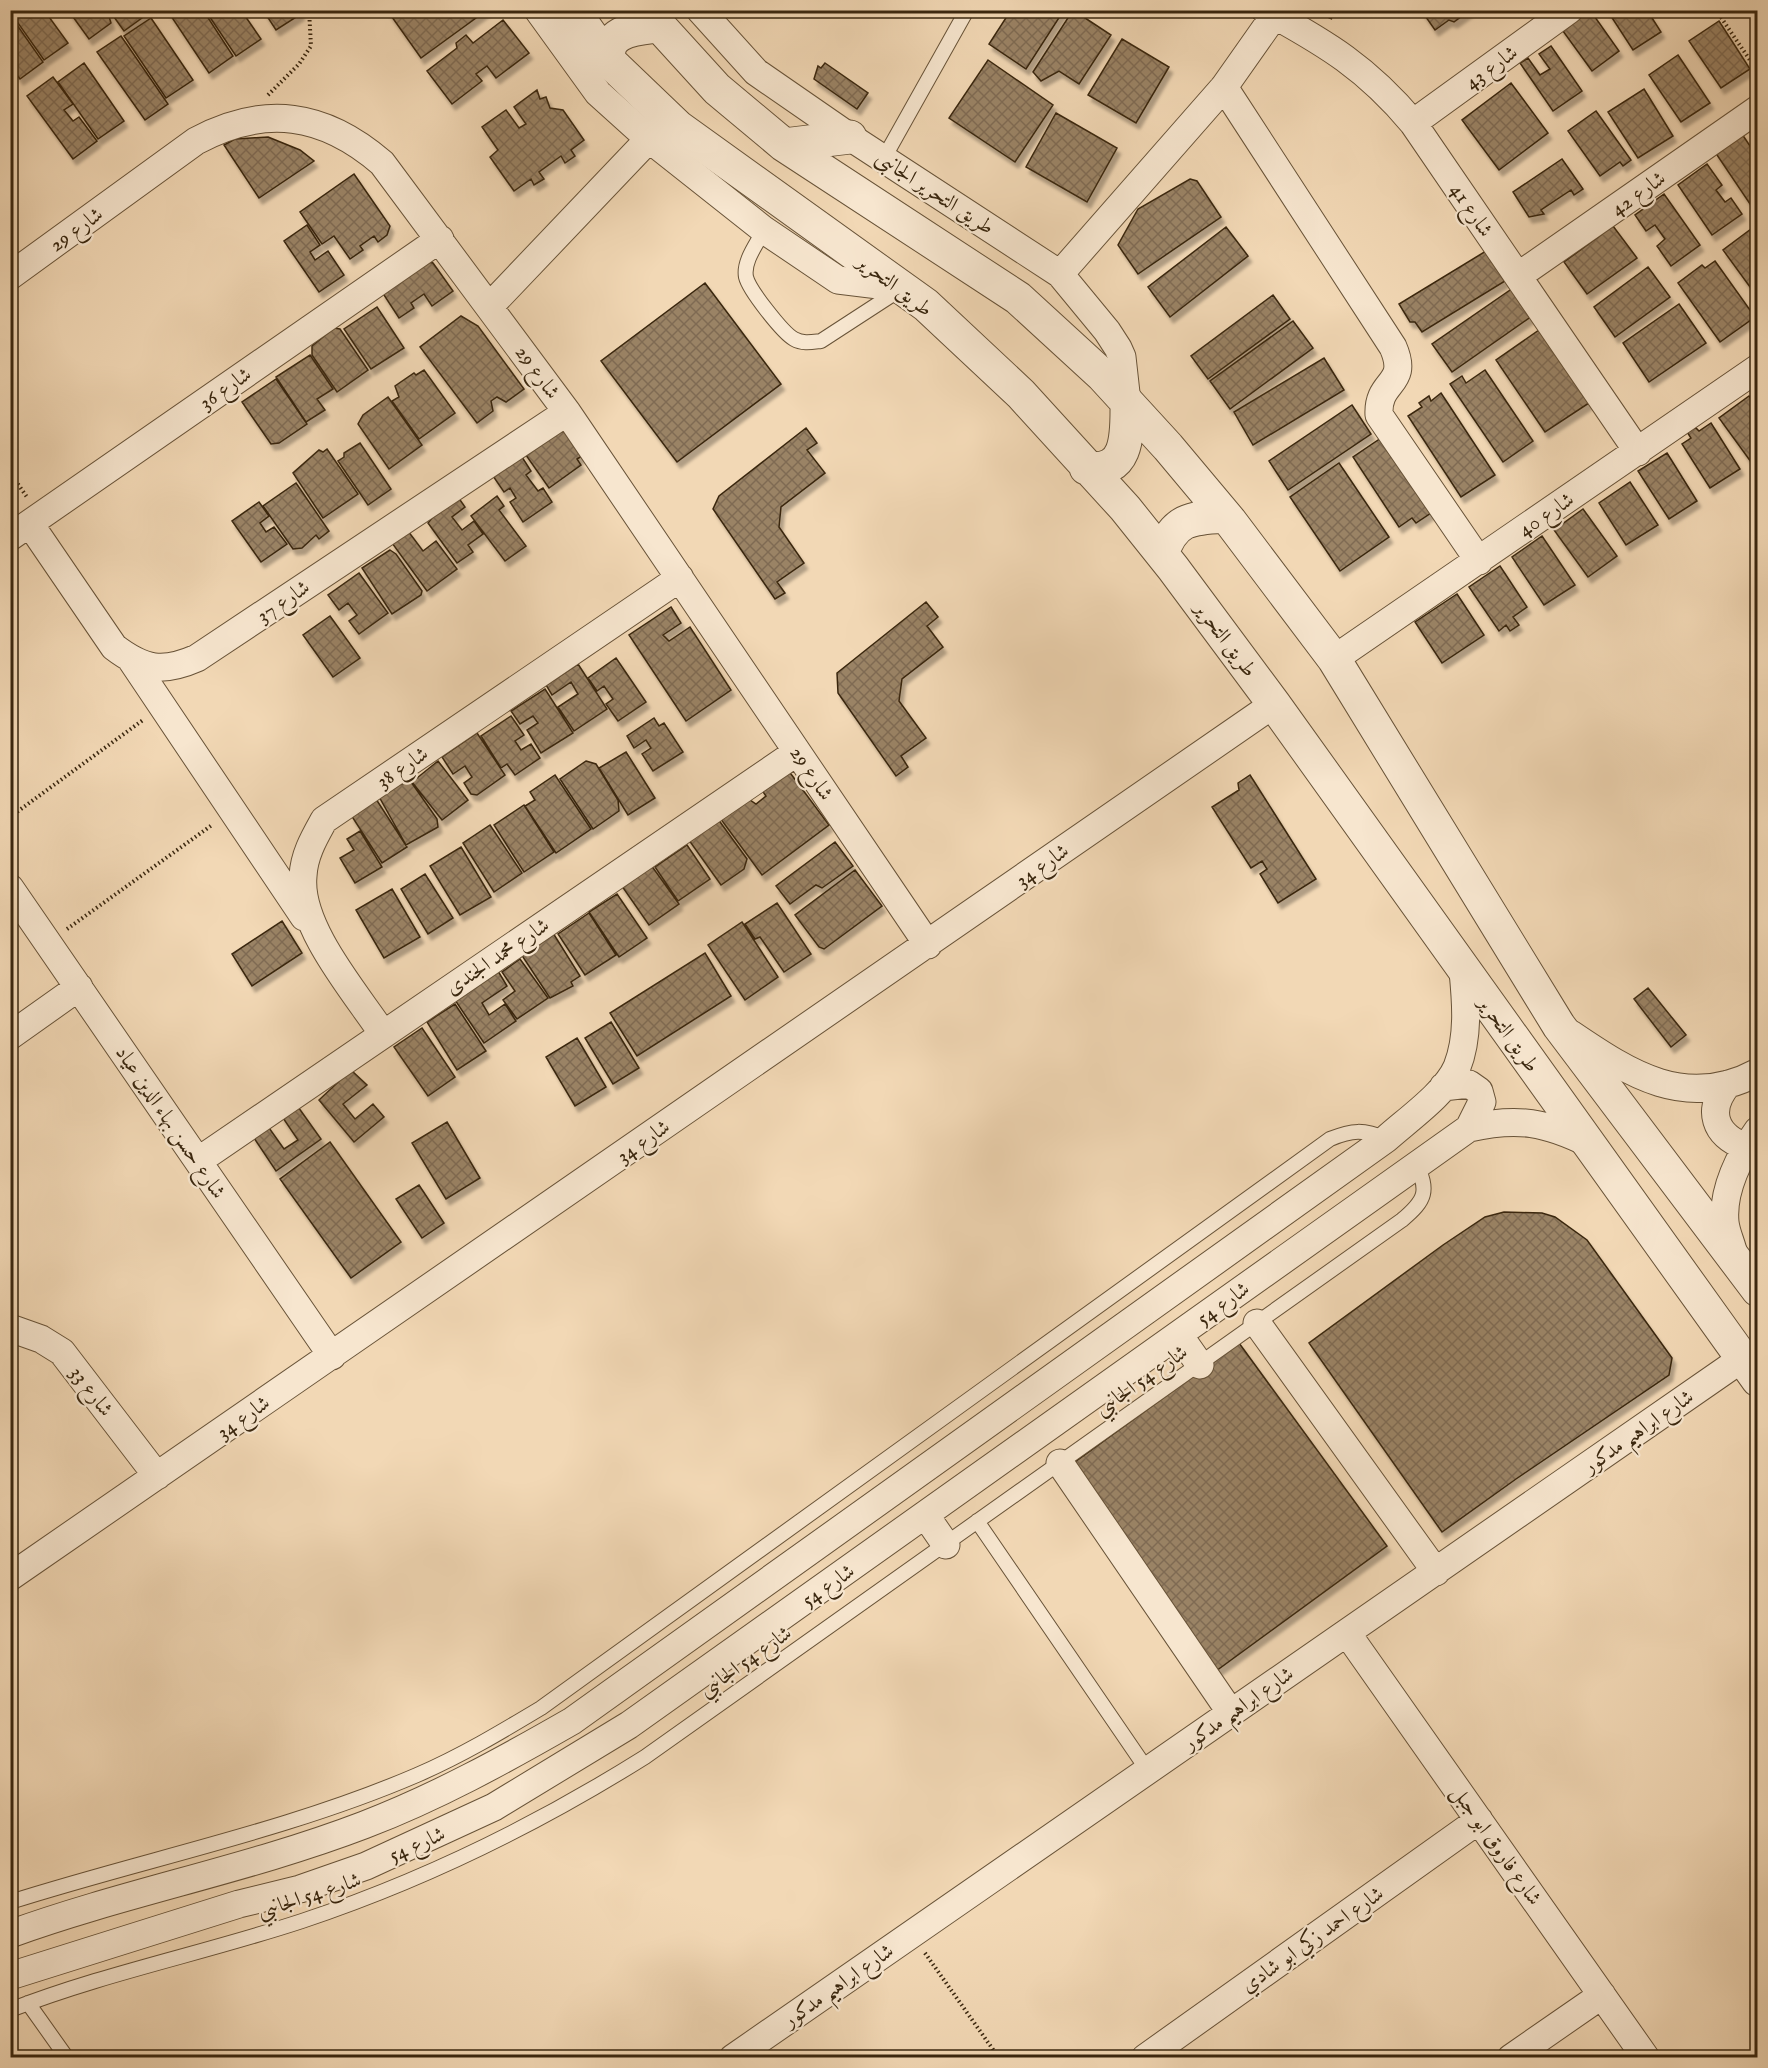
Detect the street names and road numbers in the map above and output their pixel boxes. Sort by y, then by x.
street label: شارع 43 [1460,40,1526,99]
street label: طريق التحرير الجانبى [870,145,999,242]
street label: شارع 42 [1606,166,1673,225]
street label: شارع 41 [1441,179,1498,245]
street label: شارع 29 [45,202,111,261]
street label: طريق التحرير [849,248,937,323]
street label: شارع 29 [506,341,565,407]
street label: شارع 36 [194,362,259,419]
street label: شارع 40 [1514,487,1582,546]
street label: شارع 37 [252,575,317,632]
street label: طريق التحرير [1186,595,1262,683]
street label: شارع 38 [372,741,436,798]
street label: شارع 29 [780,741,839,808]
street label: شارع 34 [1011,838,1077,897]
street label: شارع محمد الجندى [441,913,557,1004]
street label: طريق التحرير [1470,990,1545,1078]
street label: شارع حسن بهاء الدين عياد [106,1041,231,1206]
street label: شارع 34 [612,1114,678,1173]
street label: شارع 54 [1192,1276,1257,1335]
street label: شارع 54 الجانبي [1090,1339,1196,1426]
street label: شارع 33 [61,1361,119,1424]
street label: شارع ابراهيم مدكور [1576,1384,1703,1486]
street label: شارع 34 [212,1390,278,1449]
street label: شارع 54 [797,1558,862,1617]
street label: شارع 54 الجانبي [694,1620,800,1707]
street label: شارع ابراهيم مدكور [1176,1661,1303,1763]
street label: شارع فاروق ابو جبل [1442,1781,1547,1913]
street label: شارع 54 [385,1821,451,1872]
street label: شارع 54 الجانبي [254,1867,366,1930]
street label: شارع احمد زكي ابو شادي [1236,1880,1391,2002]
street label: شارع ابراهيم مدكور [776,1938,903,2040]

